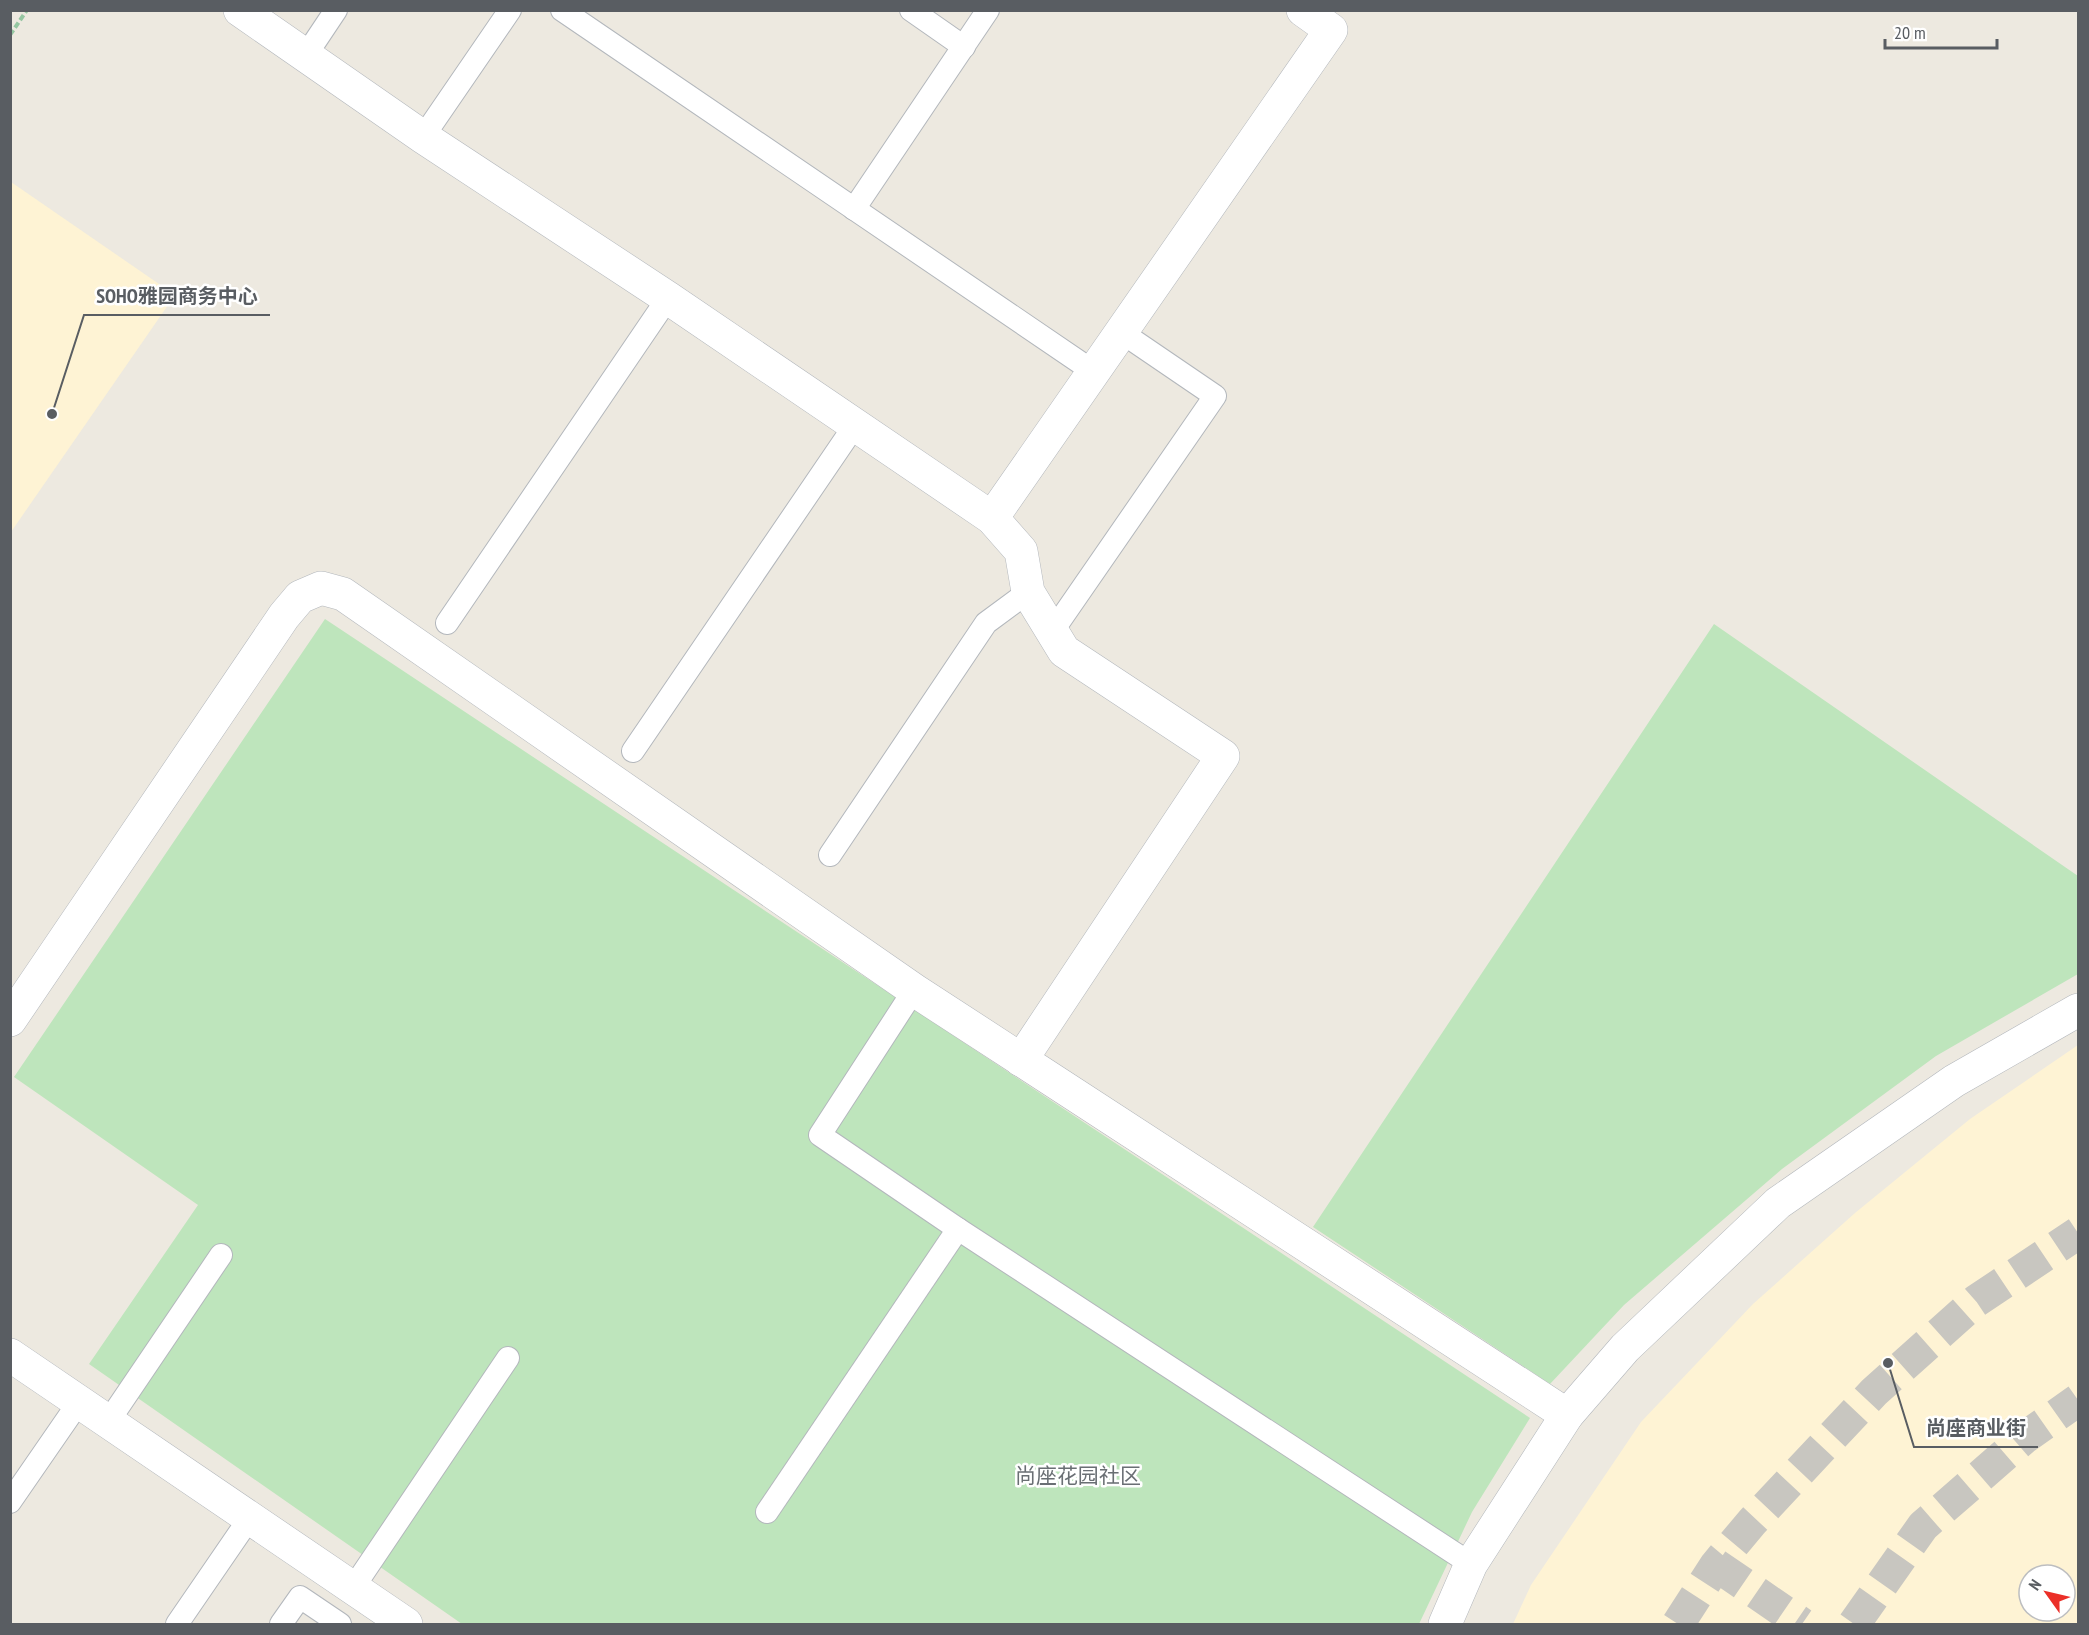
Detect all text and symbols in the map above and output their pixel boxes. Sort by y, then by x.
scale bar [1885,12,1998,50]
text: 20 m [1894,21,1926,44]
callout: SOHO雅园商务中心 [84,277,270,315]
text: SOHO雅园商务中心 [96,283,258,309]
callout: 尚座商业街 [1914,1409,2038,1447]
text: 尚座商业街 [1926,1415,2026,1441]
district label: 尚座花园社区 [1015,1462,1141,1489]
north arrow [2017,1563,2077,1623]
text: N [2024,1575,2045,1594]

